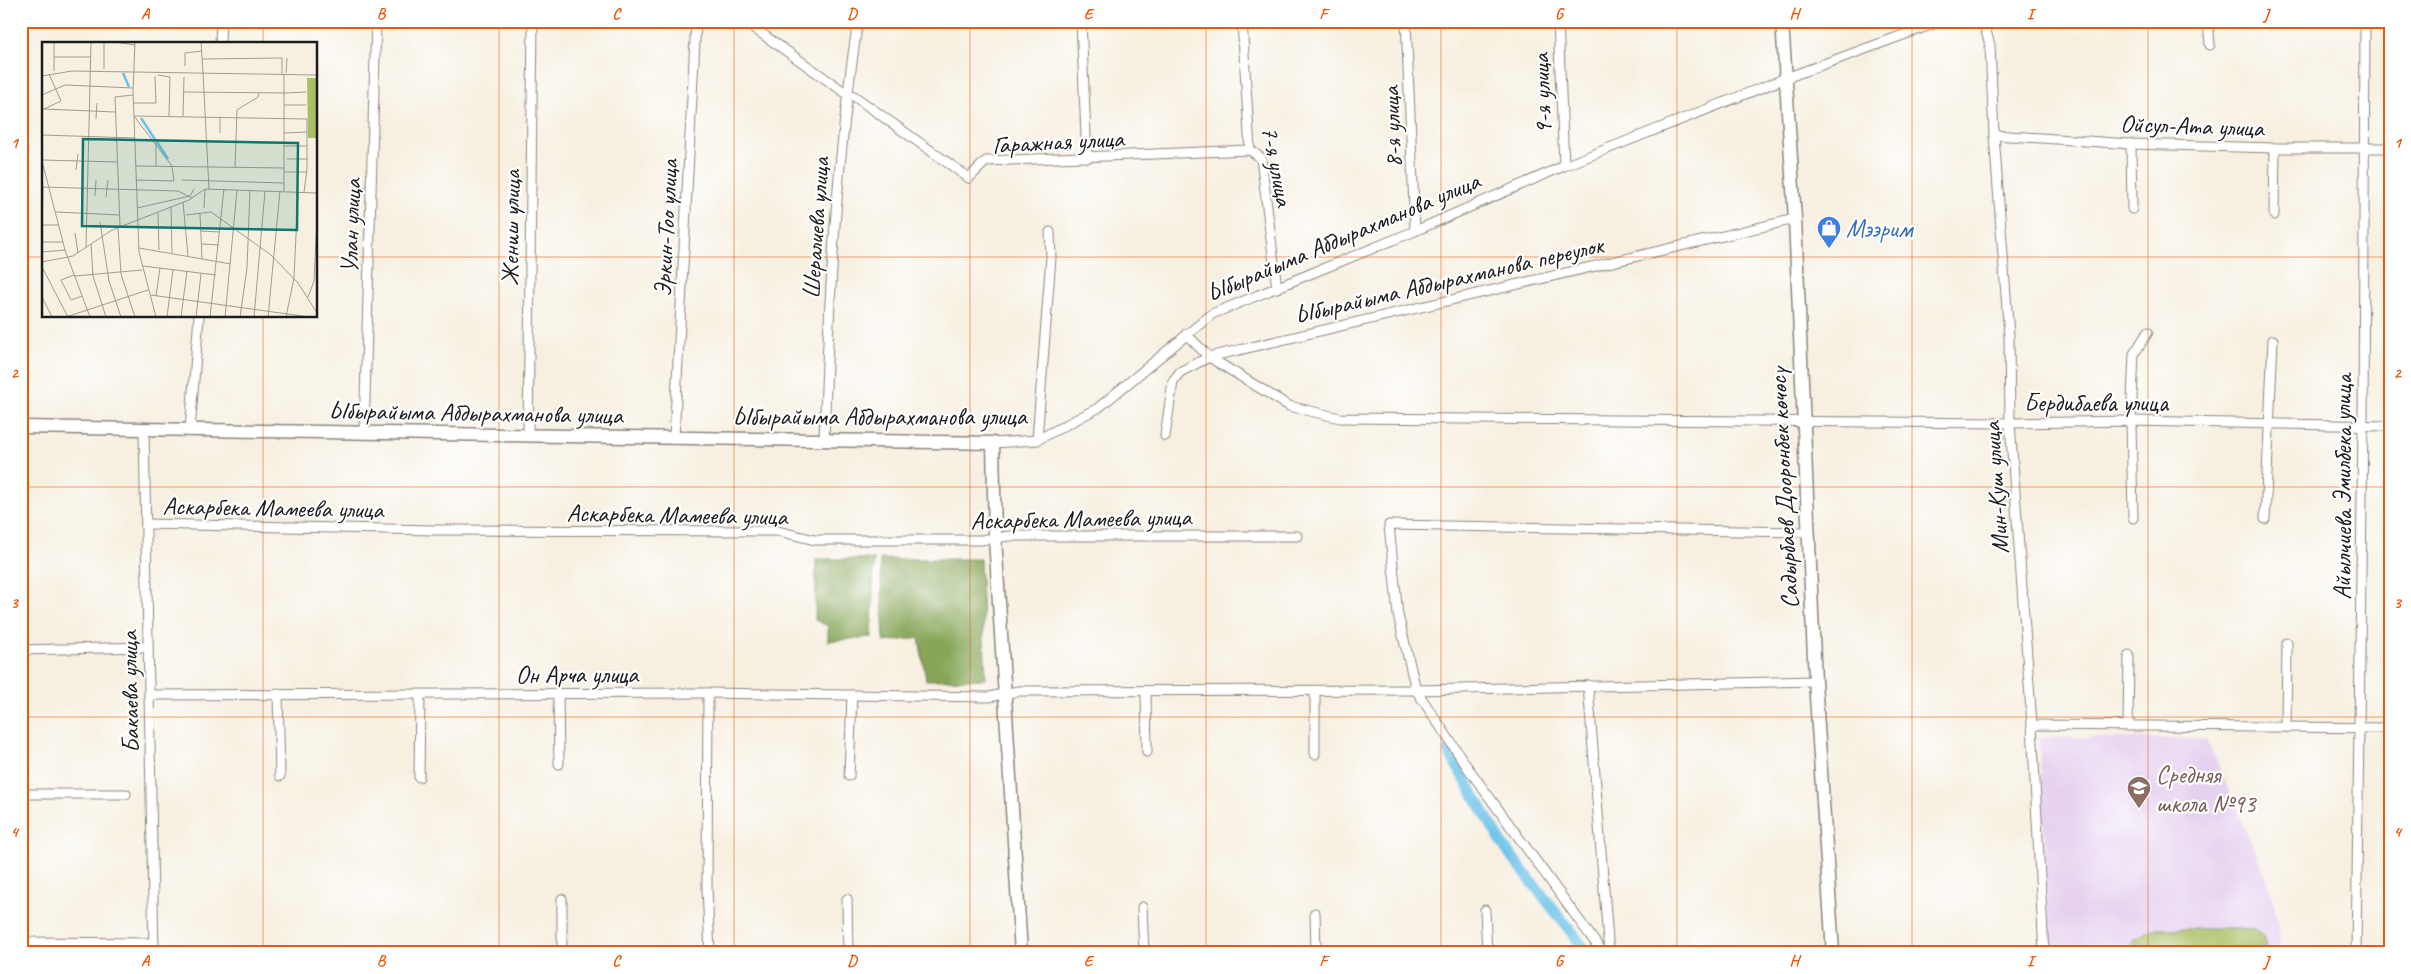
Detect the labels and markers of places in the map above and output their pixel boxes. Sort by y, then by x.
place label: Мээрим [1846,213,1915,245]
shop icon: Мээрим [1816,215,1842,249]
place label: Средняя школа №93 [2156,759,2257,820]
school or university icon: Средняя школа №93 [2126,775,2152,809]

